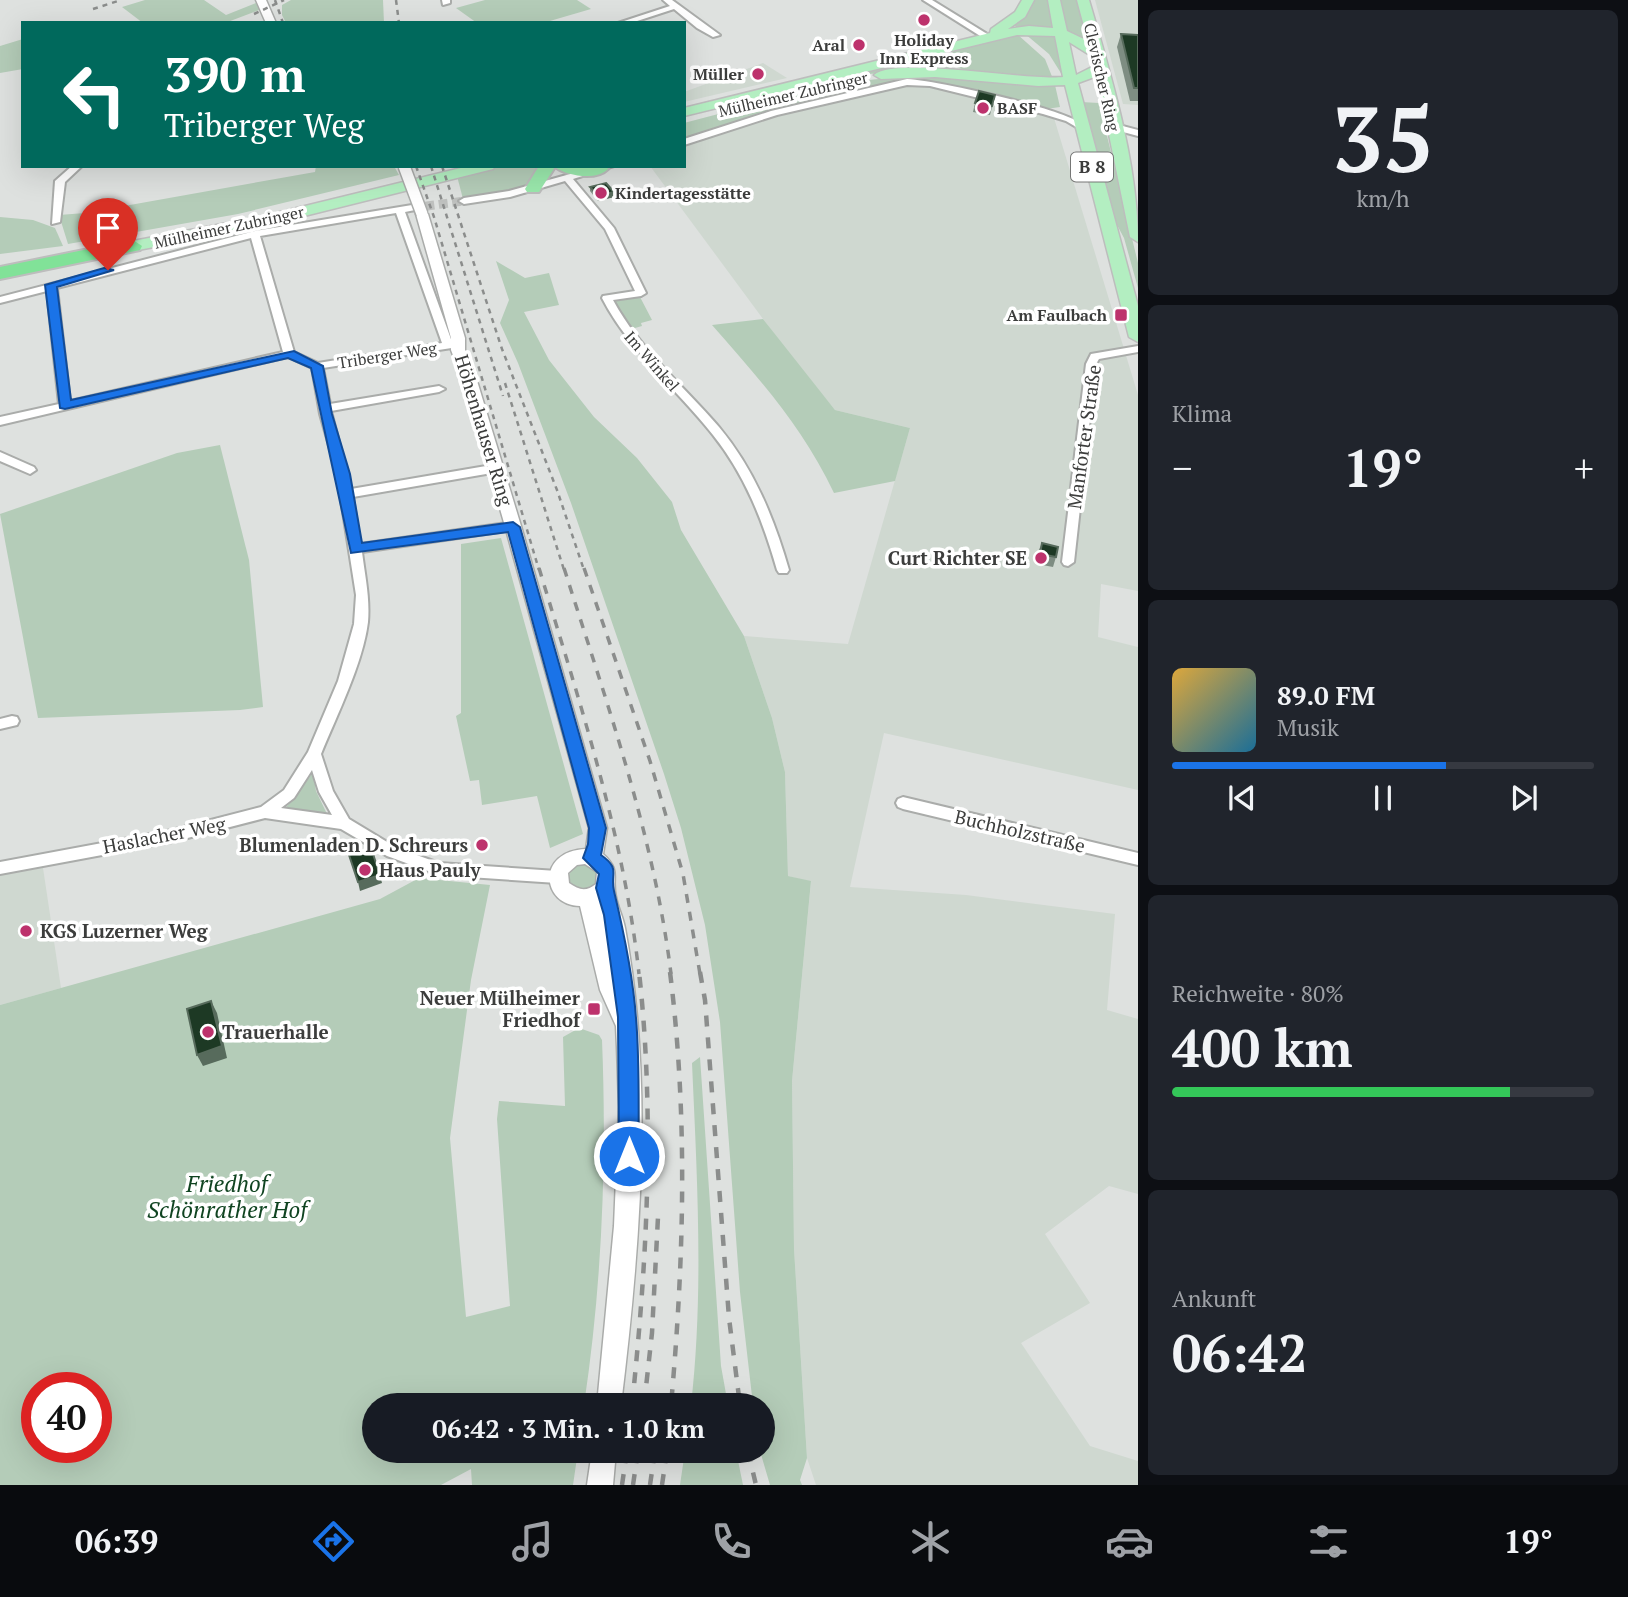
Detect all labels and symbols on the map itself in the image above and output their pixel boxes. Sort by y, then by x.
marker: Holiday Inn Express [916,12,932,28]
street label: Clevischer Ring [1079,21,1125,134]
place label: Holiday Inn Express [879,29,969,69]
place label: Aral [812,34,845,56]
marker: Aral [851,37,867,53]
place label: Müller [693,63,744,85]
street label: Mülheimer Zubringer [716,66,871,122]
marker: Müller [750,66,766,82]
place label: BASF [997,97,1037,119]
marker: BASF [975,100,991,116]
road number: B 8 [1071,152,1113,182]
place label: Kindertagesstätte [615,182,751,204]
marker: Kindertagesstätte [593,185,609,201]
pin [78,198,138,270]
street label: Mülheimer Zubringer [152,200,307,254]
place label: Am Faulbach [1007,304,1108,326]
marker: Am Faulbach [1113,307,1129,323]
street label: Im Winkel [620,326,685,396]
street label: Triberger Weg [336,336,439,374]
street label: Höhenhauser Ring [450,351,520,509]
street label: Manforter Straße [1061,363,1106,511]
place label: Curt Richter SE [888,545,1027,570]
marker: Curt Richter SE [1033,550,1049,566]
street label: Buchholzstraße [952,803,1088,858]
street label: Haslacher Weg [100,810,228,859]
place label: Blumenladen D. Schreurs [239,832,468,857]
marker: Blumenladen D. Schreurs [474,837,490,853]
place label: Haus Pauly [379,857,481,882]
marker: Haus Pauly [357,862,373,878]
place label: KGS Luzerner Weg [40,918,209,943]
marker: KGS Luzerner Weg [18,923,34,939]
place label: Neuer Mülheimer Friedhof [420,985,582,1032]
marker: Neuer Mülheimer Friedhof [586,1001,602,1017]
place label: Trauerhalle [222,1019,329,1044]
marker: Trauerhalle [200,1024,216,1040]
position arrow [592,1119,666,1193]
park label: Friedhof Schönrather Hof [147,1168,311,1225]
speed limit sign: 40 [21,1372,112,1463]

